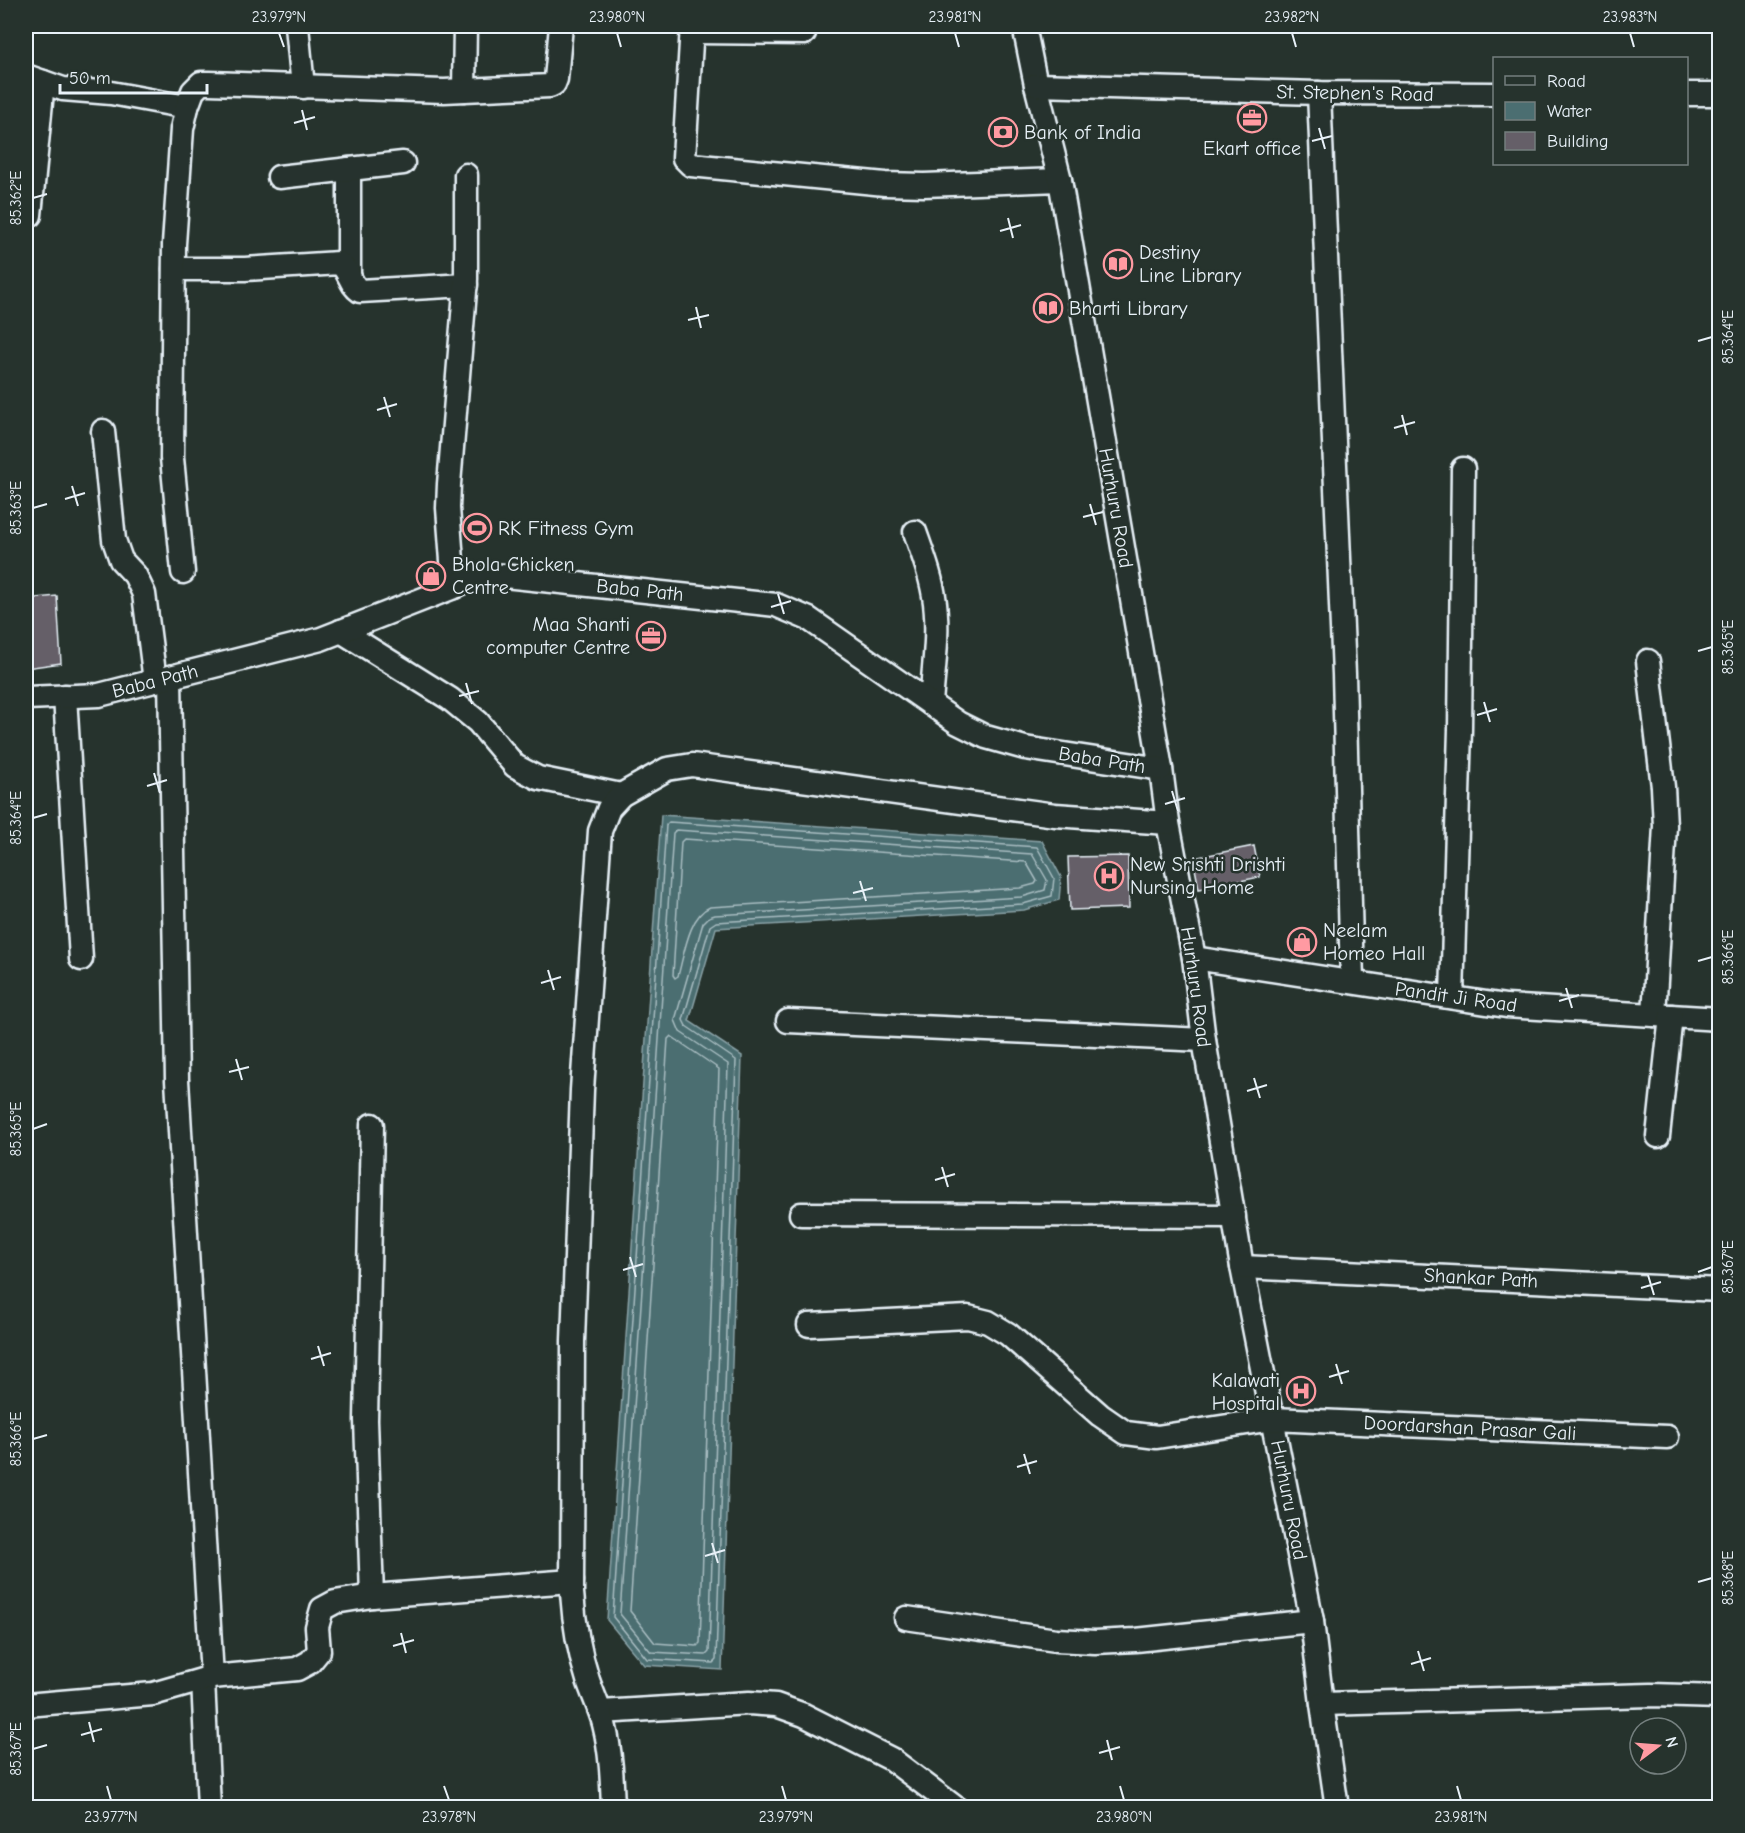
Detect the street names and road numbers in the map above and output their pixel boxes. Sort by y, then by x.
street label: St. Stephen's Road [1276,80,1434,106]
street label: Hurhuru Road [1094,446,1138,570]
street label: Baba Path [595,574,685,606]
street label: Baba Path [110,659,200,703]
street label: Baba Path [1057,742,1147,778]
street label: Hurhuru Road [1176,925,1216,1049]
street label: Pandit Ji Road [1394,977,1518,1017]
street label: Shankar Path [1423,1264,1539,1292]
street label: Doordarshan Prasar Gali [1363,1411,1577,1445]
street label: Hurhuru Road [1266,1438,1312,1562]

